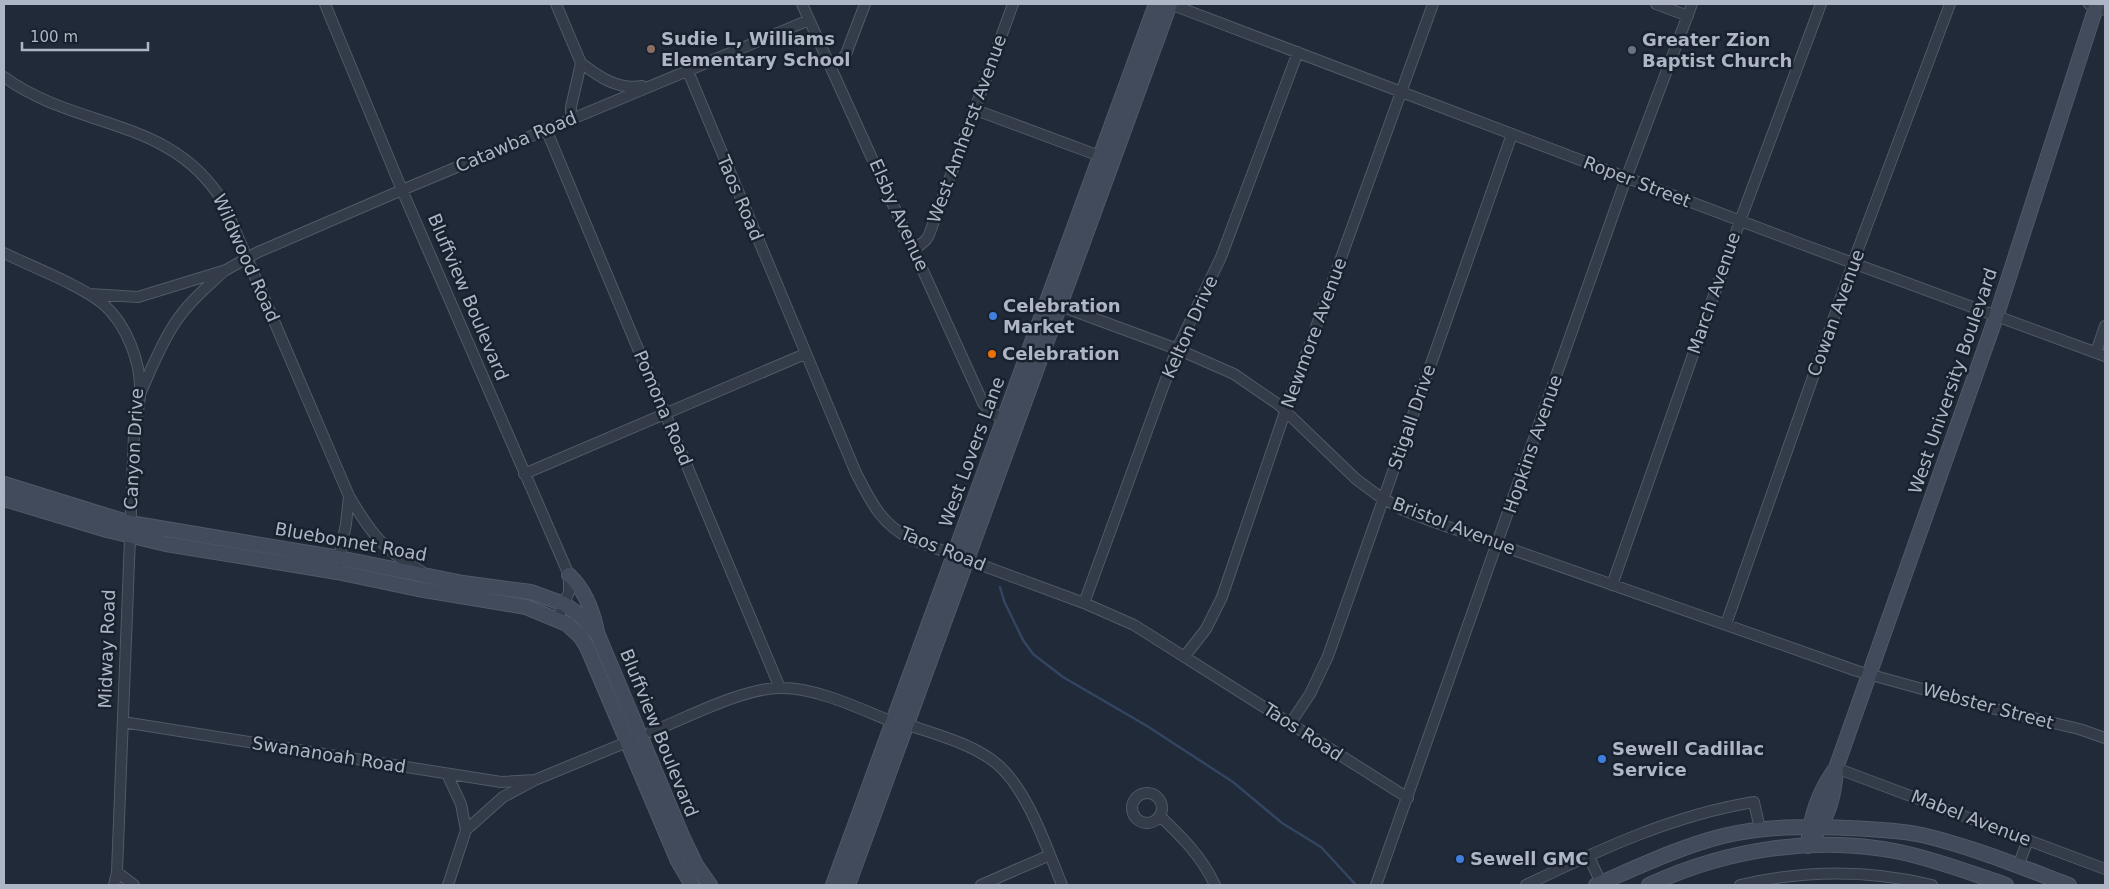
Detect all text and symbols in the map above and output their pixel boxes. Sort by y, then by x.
scale bar [22,20,149,52]
text: 100 m [30,28,78,46]
place label: Sudie L, Williams Elementary School [661,28,850,70]
place label: Greater Zion Baptist Church [1642,29,1792,71]
street label: West Amherst Avenue [923,32,1010,226]
marker: Sudie L, Williams Elementary School [645,43,657,55]
marker: Greater Zion Baptist Church [1626,44,1638,56]
street label: Catawba Road [452,107,580,177]
street label: Taos Road [713,151,768,243]
street label: Roper Street [1581,151,1694,212]
street label: Elsby Avenue [865,156,934,274]
street label: Wildwood Road [209,191,284,325]
street label: Bluffview Boulevard [424,210,513,383]
street label: March Avenue [1683,229,1744,357]
street label: Cowan Avenue [1803,247,1868,379]
street label: Newmore Avenue [1277,255,1350,411]
street label: West University Boulevard [1904,265,2001,497]
street label: Kelton Drive [1158,272,1222,381]
place label: Celebration Market [1003,295,1121,337]
marker: Celebration Market [987,310,999,322]
place label: Celebration [1002,343,1120,364]
street label: Pomona Road [630,347,697,469]
marker: Celebration [986,348,998,360]
street label: Stigall Drive [1384,362,1439,472]
street label: Hopkins Avenue [1499,372,1566,516]
street label: West Lovers Lane [935,374,1008,530]
street label: Canyon Drive [120,388,147,510]
street label: Bristol Avenue [1390,492,1519,559]
street label: Bluebonnet Road [273,518,429,565]
street label: Taos Road [896,522,989,575]
street label: Midway Road [94,589,119,709]
street label: Bluffview Boulevard [616,646,703,820]
street label: Webster Street [1920,678,2056,733]
street label: Taos Road [1259,698,1347,765]
street label: Swananoah Road [251,732,407,777]
place label: Sewell Cadillac Service [1612,738,1764,780]
marker: Sewell Cadillac Service [1596,753,1608,765]
street label: Mabel Avenue [1908,785,2034,850]
place label: Sewell GMC [1470,848,1589,869]
marker: Sewell GMC [1454,853,1466,865]

